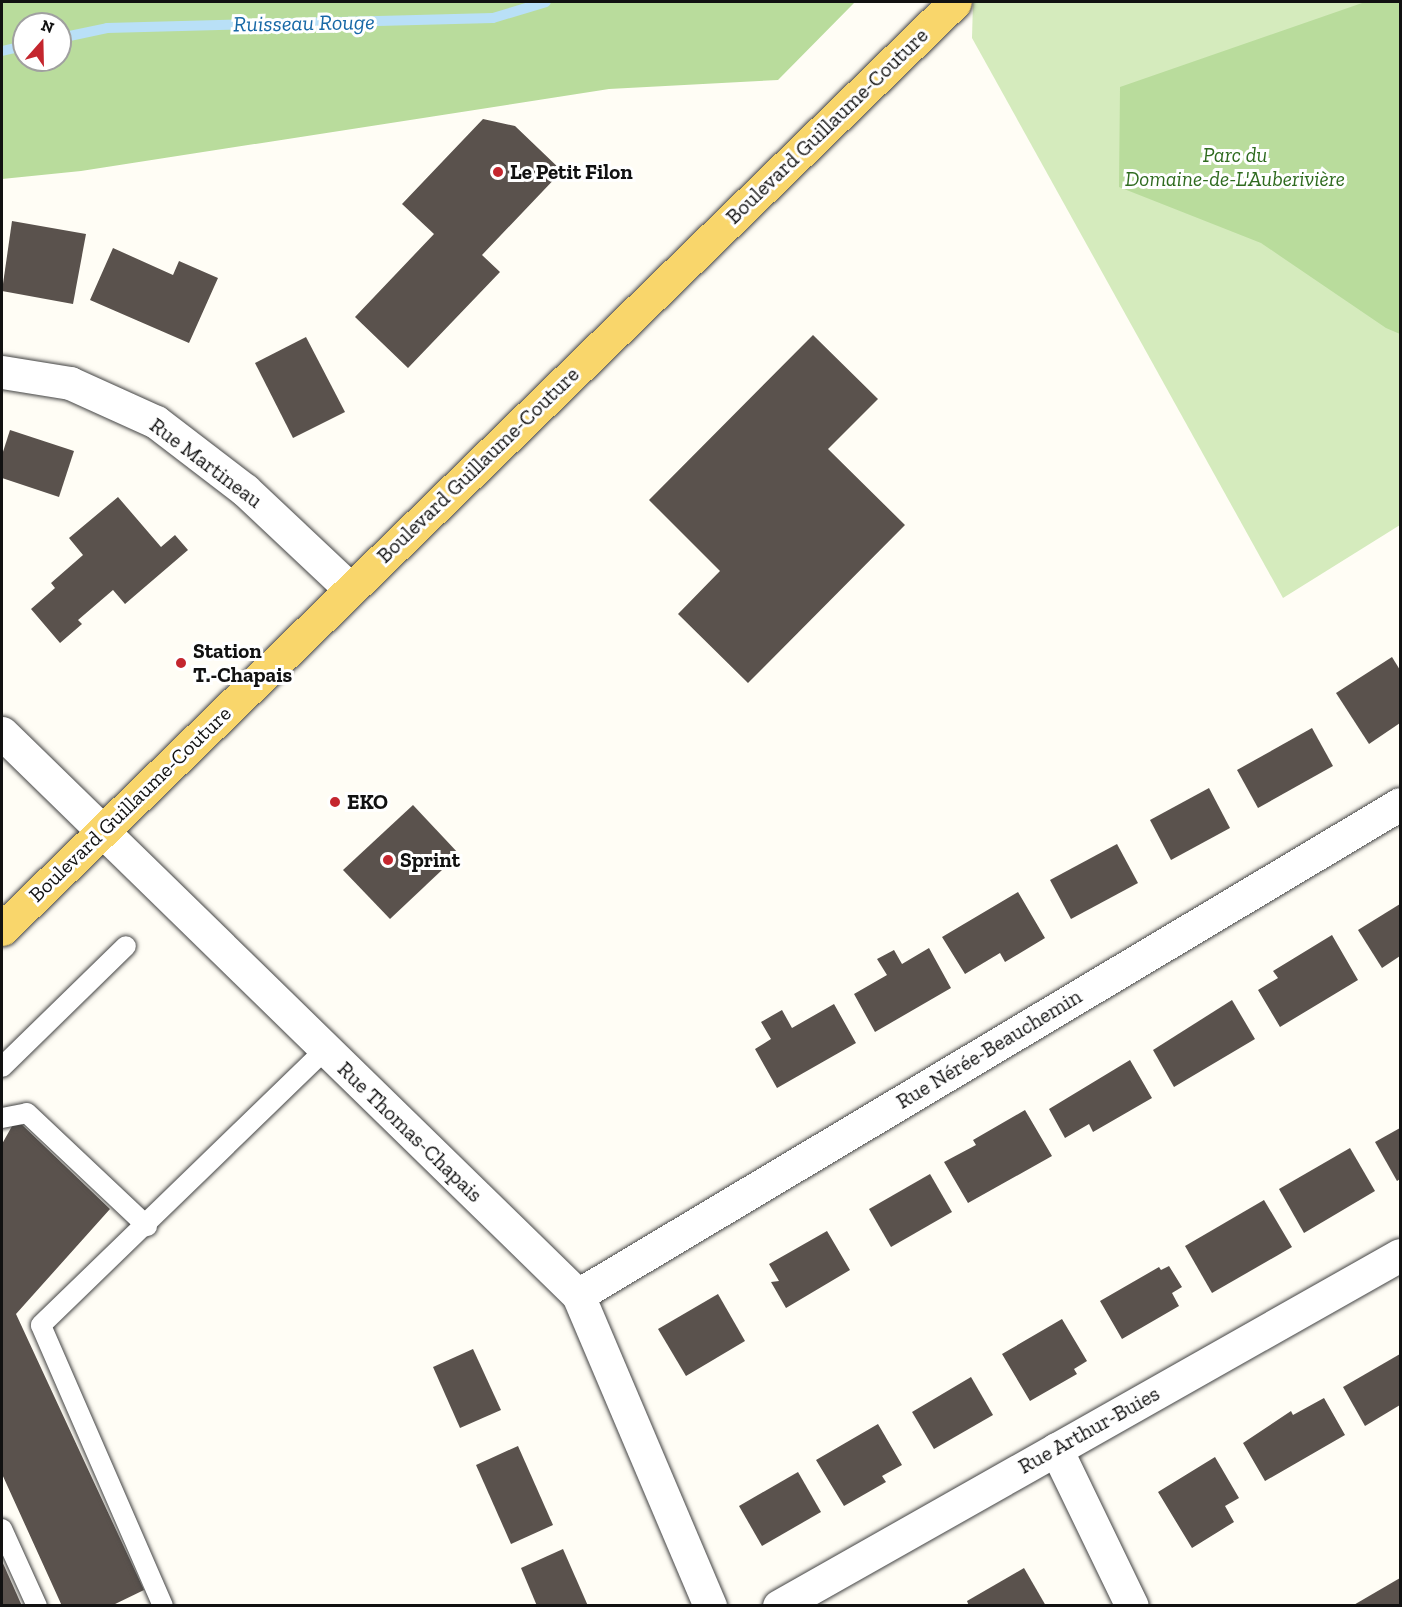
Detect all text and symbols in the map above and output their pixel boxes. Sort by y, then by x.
water label: Ruisseau Rouge [233,9,375,37]
north arrow [12,12,72,72]
text: N [39,15,57,38]
street label: Boulevard Guillaume-Couture [721,23,933,229]
park label: Parc du Domaine-de-L'Auberivière [1125,142,1345,192]
place label: Le Petit Filon [510,159,633,185]
marker: Le Petit Filon [491,165,505,179]
street label: Boulevard Guillaume-Couture [372,362,584,568]
street label: Rue Martineau [145,413,267,513]
place label: Station T.-Chapais [193,638,292,688]
marker: Station T.-Chapais [174,656,188,670]
street label: Boulevard Guillaume-Couture [24,701,236,907]
place label: EKO [347,789,388,815]
marker: EKO [328,795,342,809]
place label: Sprint [400,847,460,873]
marker: Sprint [381,853,395,867]
street label: Rue Nérée-Beauchemin [892,984,1086,1114]
street label: Rue Thomas-Chapais [332,1056,488,1208]
street label: Rue Arthur-Buies [1014,1381,1164,1479]

